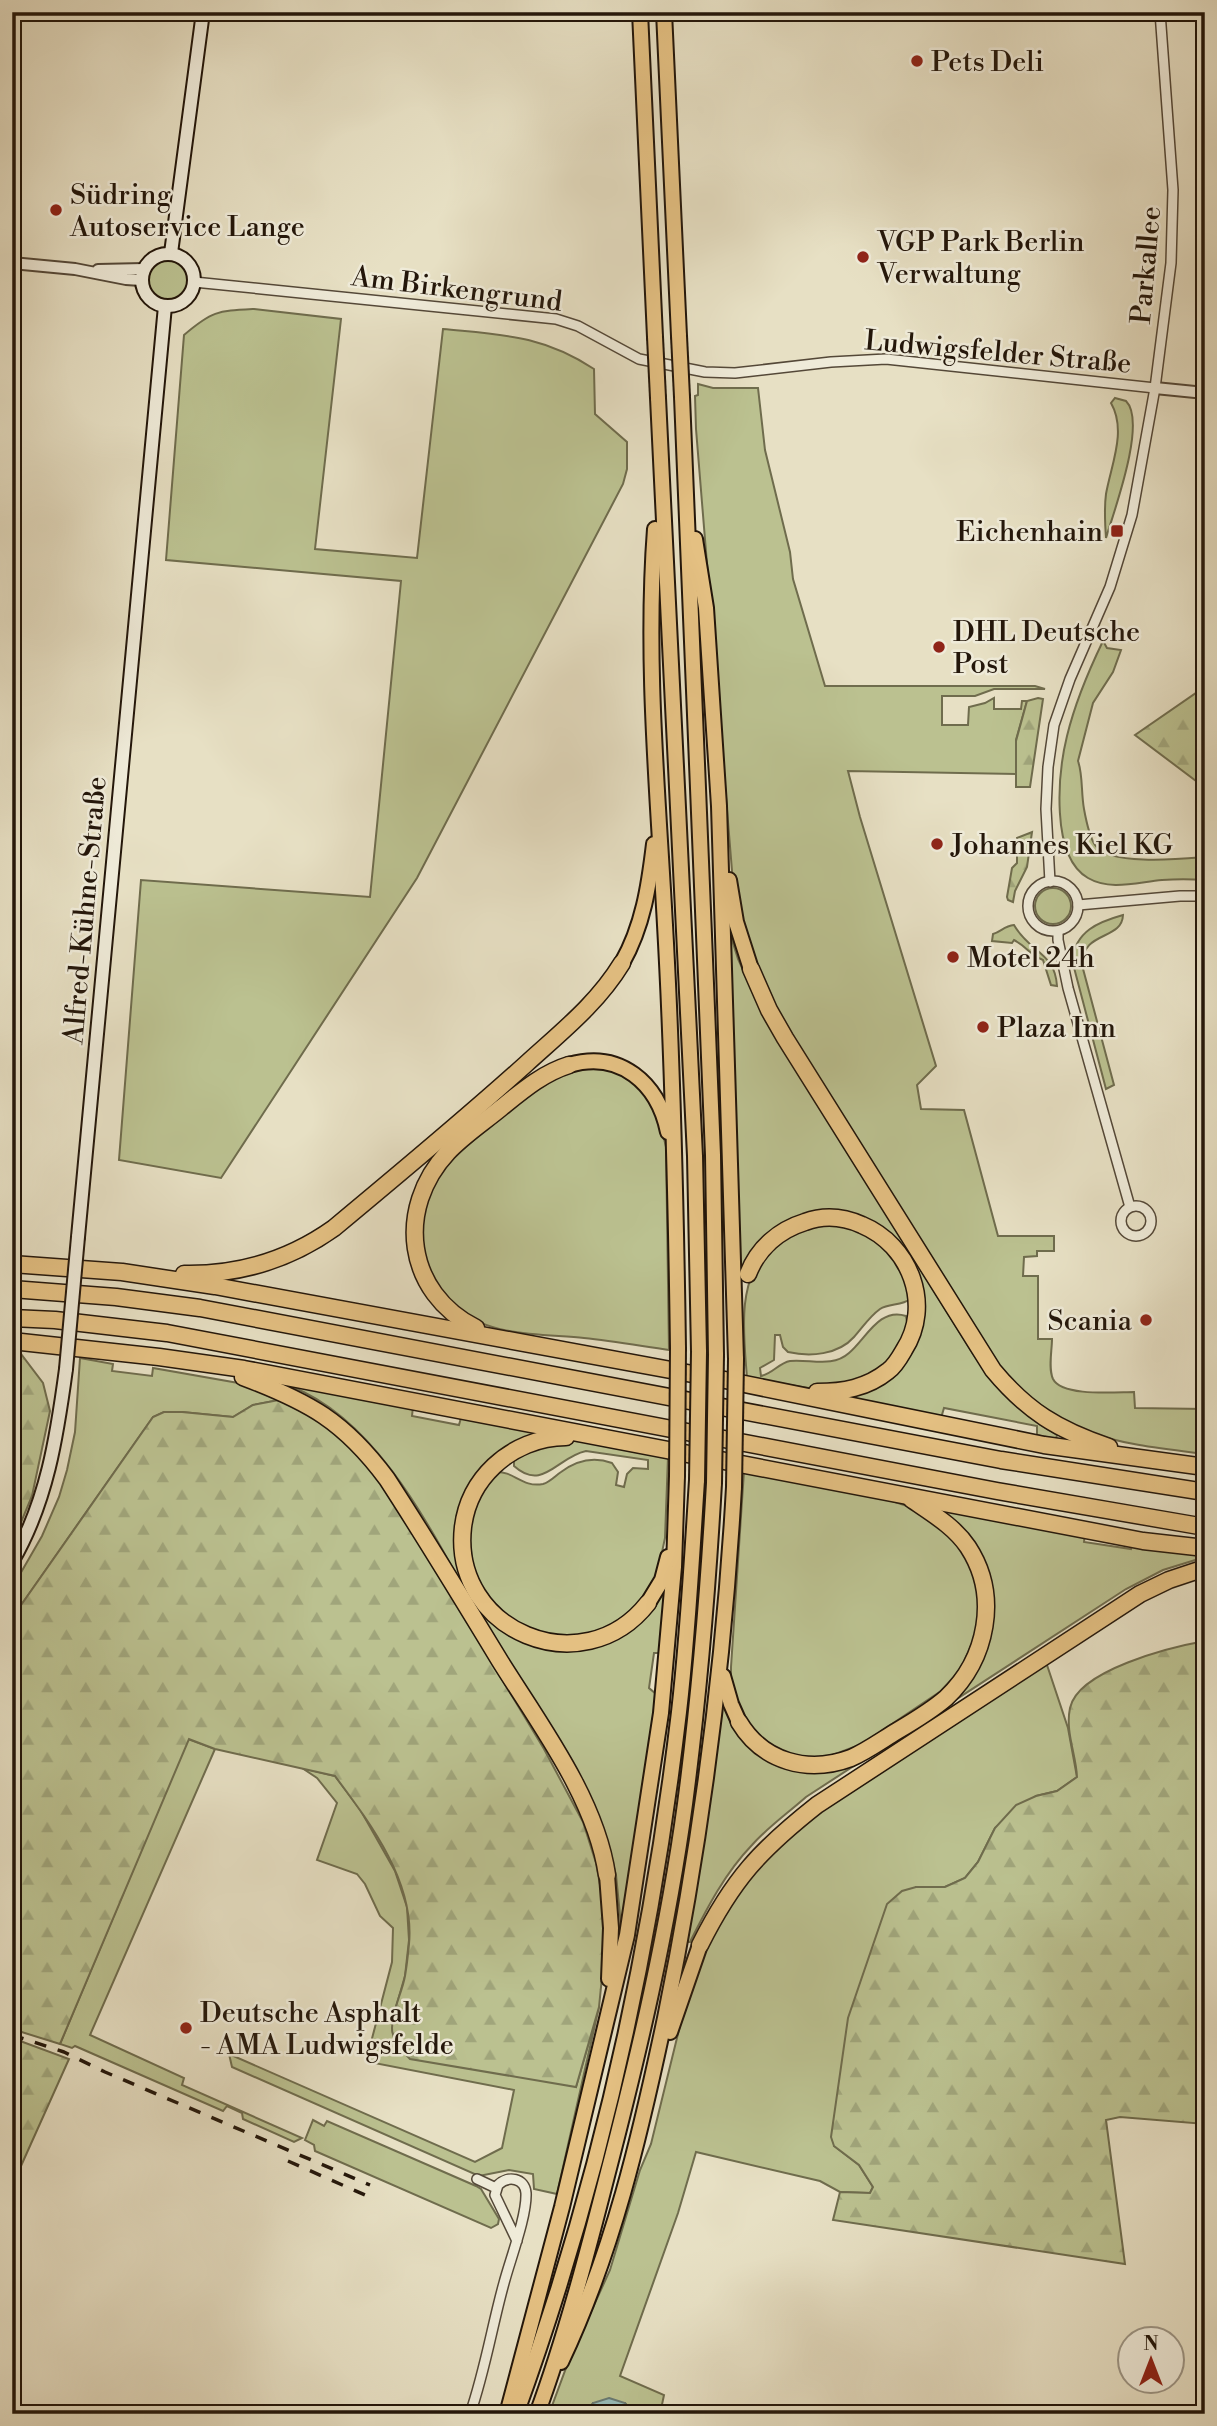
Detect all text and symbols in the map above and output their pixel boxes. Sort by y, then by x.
place label: Pets Deli [931,45,1044,80]
marker: Pets Deli [909,53,925,69]
place label: Südring Autoservice Lange [69,178,305,245]
marker: Südring Autoservice Lange [48,202,64,218]
street label: Parkallee [1124,205,1169,326]
place label: VGP Park Berlin Verwaltung [876,225,1085,292]
marker: VGP Park Berlin Verwaltung [855,249,871,265]
street label: Am Birkengrund [348,259,564,320]
street label: Ludwigsfelder Straße [863,323,1133,382]
place label: Eichenhain [956,515,1103,550]
marker: Eichenhain [1109,523,1125,539]
place label: DHL Deutsche Post [953,615,1140,682]
marker: DHL Deutsche Post [931,639,947,655]
street label: Alfred-Kühne-Straße [56,775,115,1046]
place label: Johannes Kiel KG [950,828,1173,863]
marker: Johannes Kiel KG [929,836,945,852]
place label: Motel 24h [967,941,1095,976]
marker: Motel 24h [945,949,961,965]
place label: Plaza Inn [997,1011,1116,1046]
marker: Plaza Inn [975,1019,991,1035]
place label: Scania [1048,1304,1133,1339]
marker: Scania [1138,1312,1154,1328]
place label: Deutsche Asphalt - AMA Ludwigsfelde [200,1996,454,2063]
marker: Deutsche Asphalt - AMA Ludwigsfelde [178,2020,194,2036]
north arrow [1116,2324,1186,2394]
text: N [1143,2332,1159,2356]

